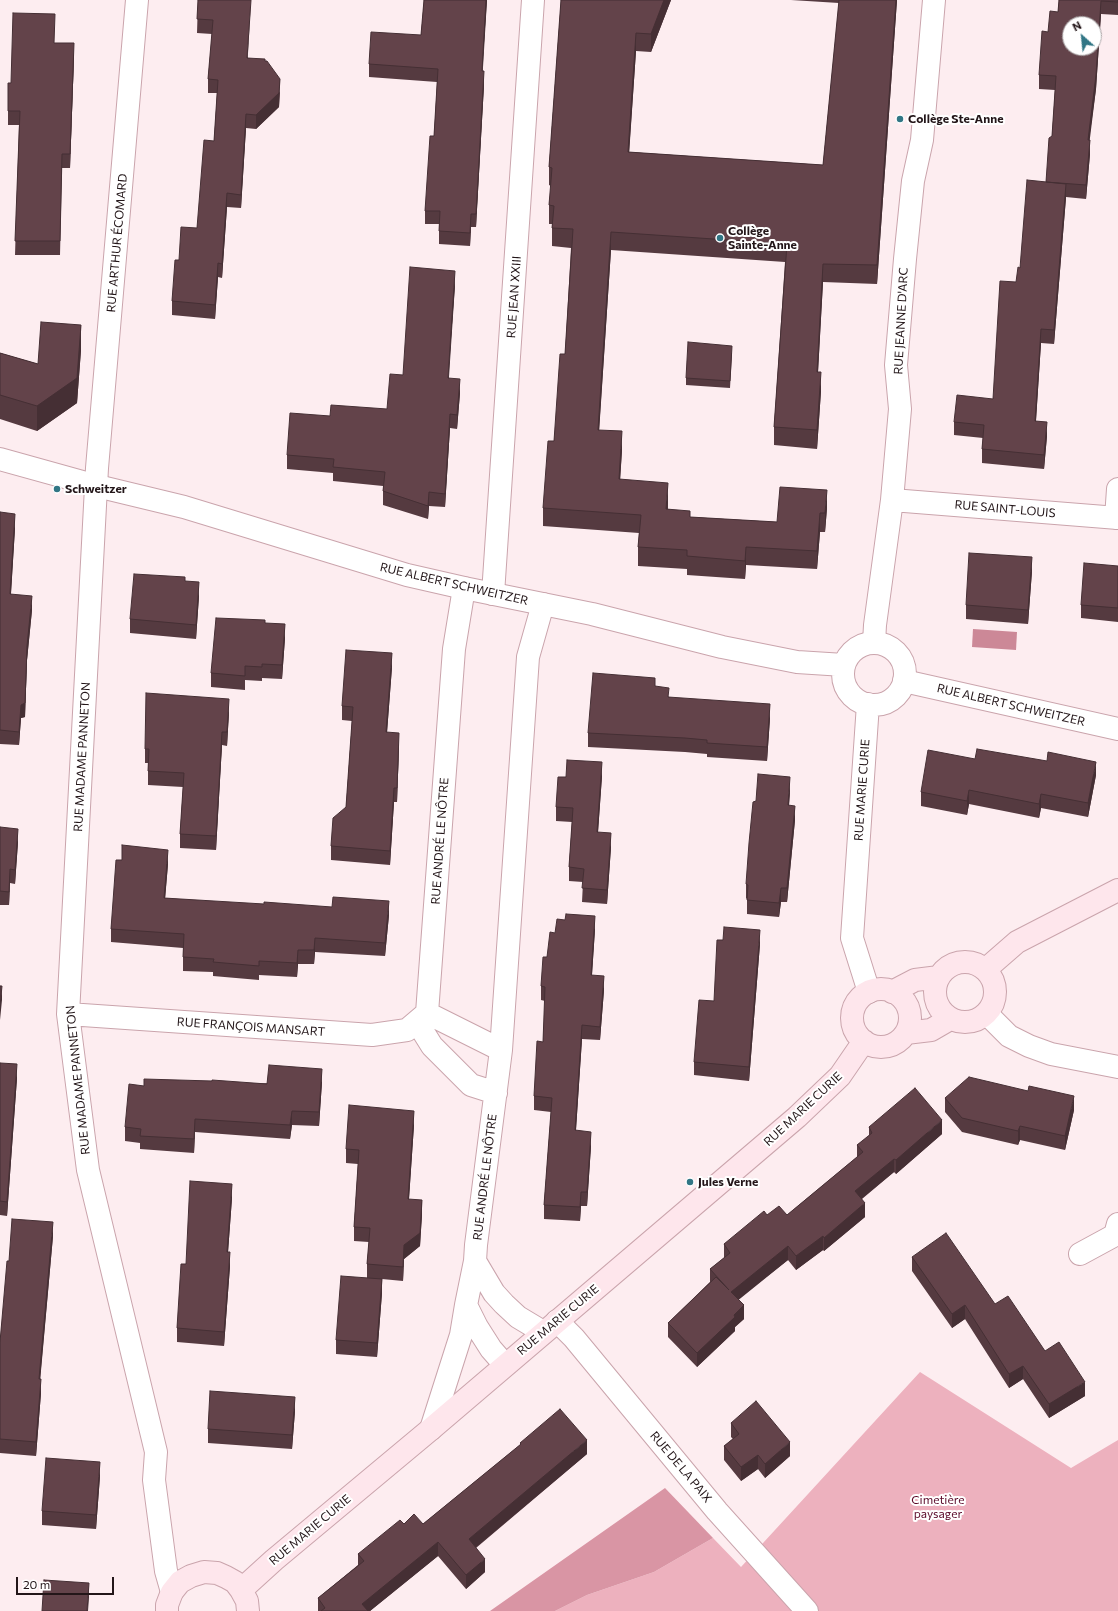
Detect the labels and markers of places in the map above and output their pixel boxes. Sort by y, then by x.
place label: Collège Ste-Anne [908,112,1003,126]
marker: Collège Ste-Anne [895,114,905,124]
place label: Collège Sainte-Anne [728,224,797,252]
marker: Collège Sainte-Anne [715,233,725,243]
place label: Schweitzer [65,482,127,496]
marker: Schweitzer [52,484,62,494]
place label: Jules Verne [698,1175,758,1189]
marker: Jules Verne [685,1177,695,1187]

